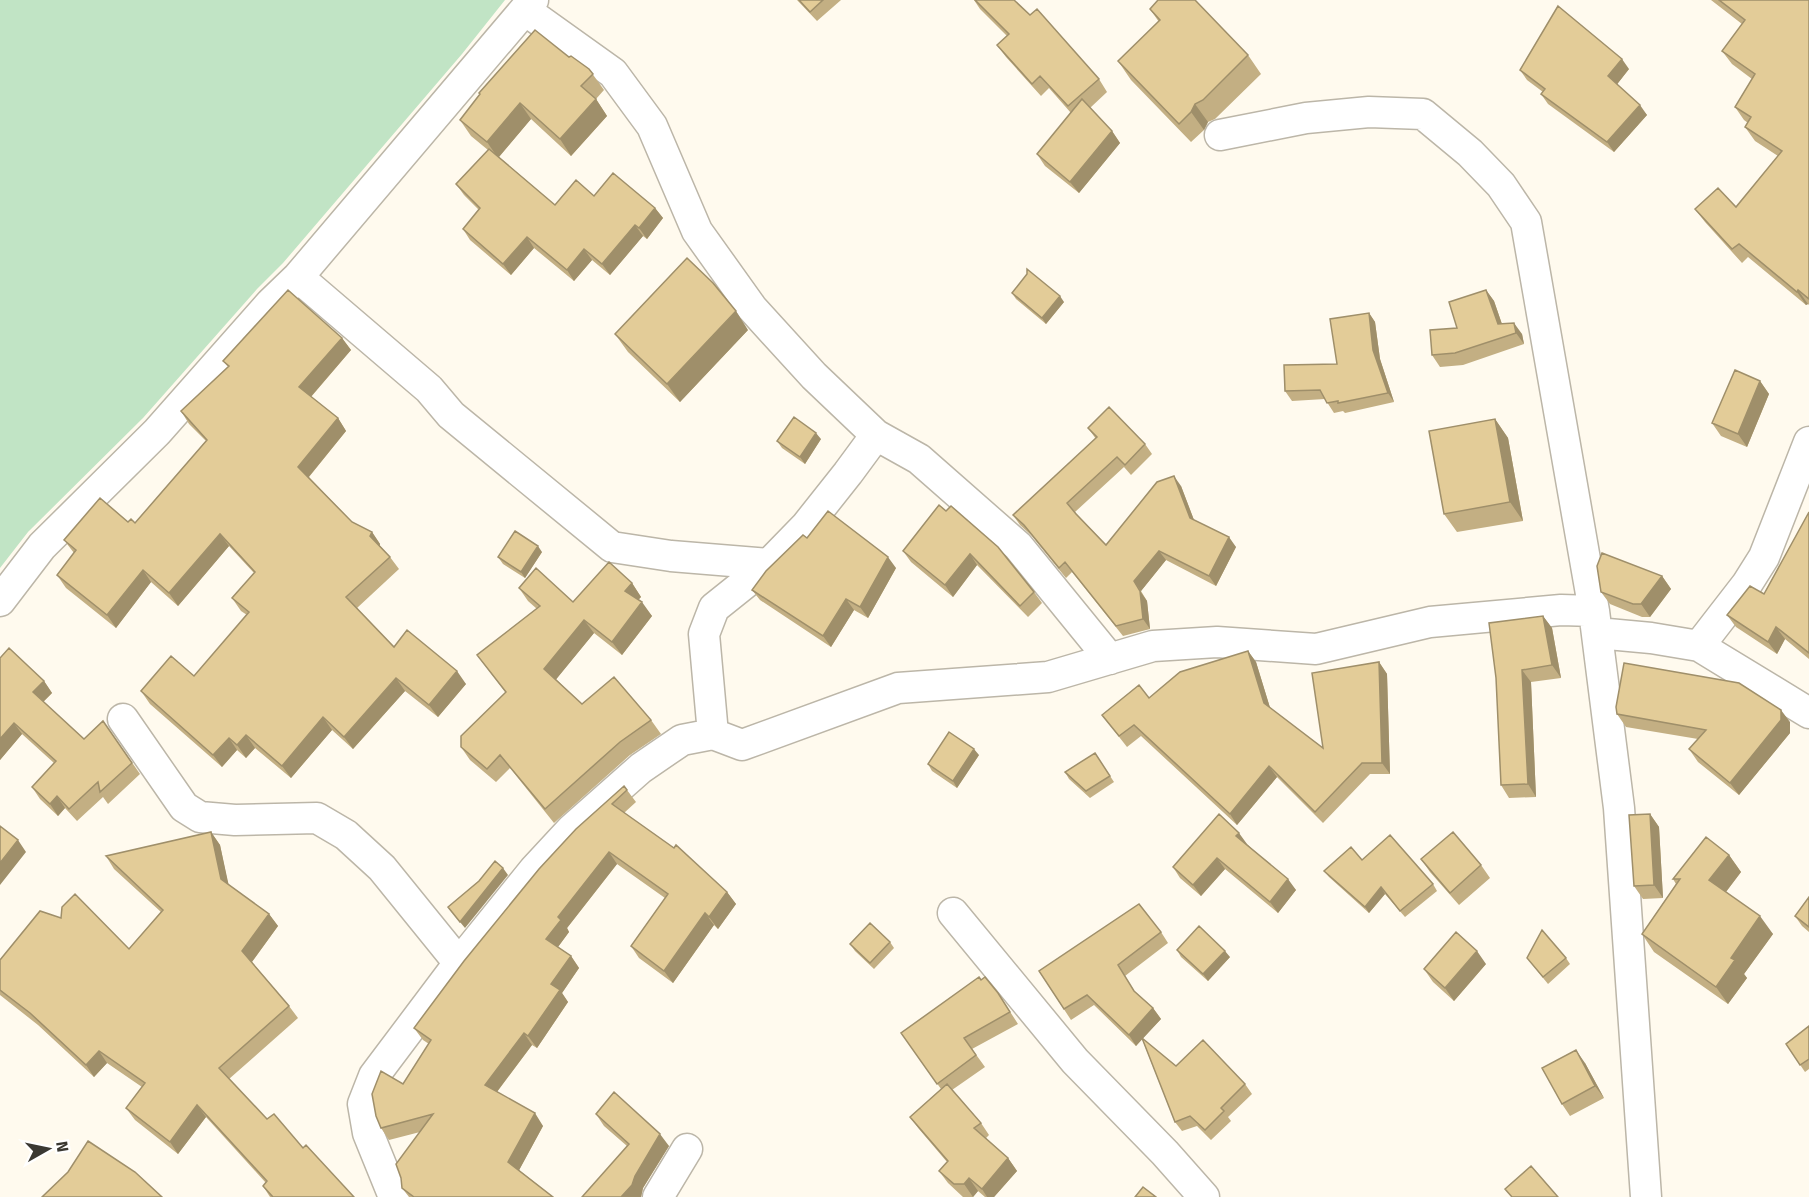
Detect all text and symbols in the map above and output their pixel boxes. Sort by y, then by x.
north arrow [18,1119,78,1179]
text: N [52,1140,73,1153]

